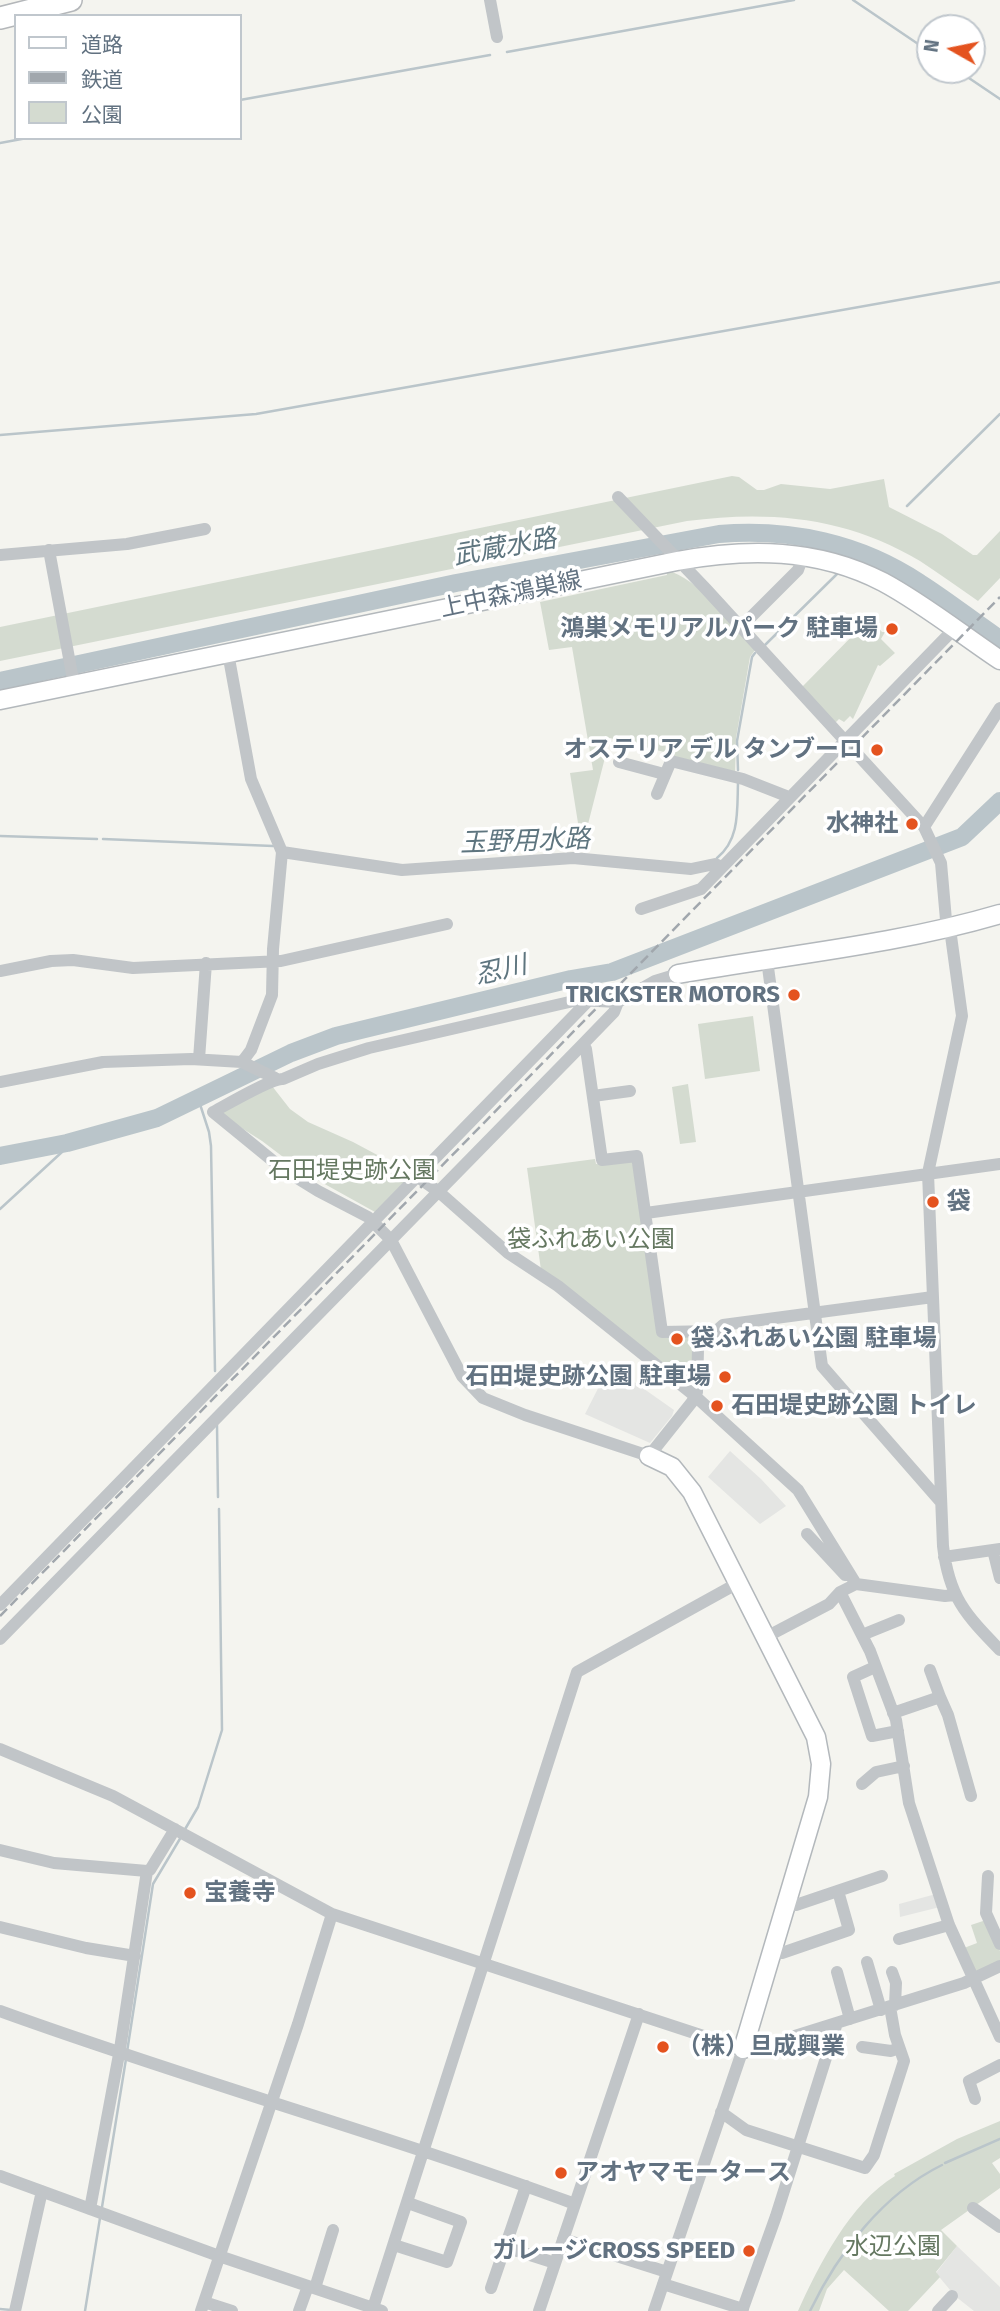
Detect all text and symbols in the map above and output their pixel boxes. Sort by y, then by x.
legend [14,14,242,140]
north arrow [916,14,986,84]
text: 道路 [81,32,123,58]
text: N [919,38,944,54]
text: 鉄道 [81,67,123,93]
text: 公園 [81,102,123,128]
water label: 武蔵水路 [451,524,559,572]
street label: 上中森鴻巣線 [438,566,584,624]
place label: 鴻巣メモリアルパーク 駐車場 [560,615,878,643]
marker: 鴻巣メモリアルパーク 駐車場 [884,621,900,637]
place label: オステリア デル タンブーロ [564,736,863,764]
marker: オステリア デル タンブーロ [869,742,885,758]
place label: 水神社 [826,810,898,838]
marker: 水神社 [904,816,920,832]
water label: 玉野用水路 [459,824,591,860]
water label: 忍川 [472,950,530,992]
place label: TRICKSTER MOTORS [566,981,780,1009]
marker: TRICKSTER MOTORS [786,987,802,1003]
park label: 石田堤史跡公園 [268,1157,436,1185]
place label: 袋 [947,1188,971,1216]
marker: 袋 [925,1194,941,1210]
park label: 袋ふれあい公園 [507,1226,675,1254]
place label: 袋ふれあい公園 駐車場 [691,1325,937,1353]
marker: 袋ふれあい公園 駐車場 [669,1331,685,1347]
place label: 石田堤史跡公園 駐車場 [465,1363,711,1391]
marker: 石田堤史跡公園 駐車場 [717,1369,733,1385]
place label: 石田堤史跡公園 トイレ [731,1392,977,1420]
marker: 石田堤史跡公園 トイレ [709,1398,725,1414]
place label: 宝養寺 [204,1879,276,1907]
marker: 宝養寺 [182,1885,198,1901]
place label: （株）旦成興業 [677,2033,845,2061]
marker: （株）旦成興業 [655,2039,671,2055]
place label: アオヤマモータース [575,2159,791,2187]
marker: アオヤマモータース [553,2165,569,2181]
park label: 水辺公園 [845,2233,941,2261]
place label: ガレージCROSS SPEED [492,2237,735,2265]
marker: ガレージCROSS SPEED [741,2243,757,2259]

